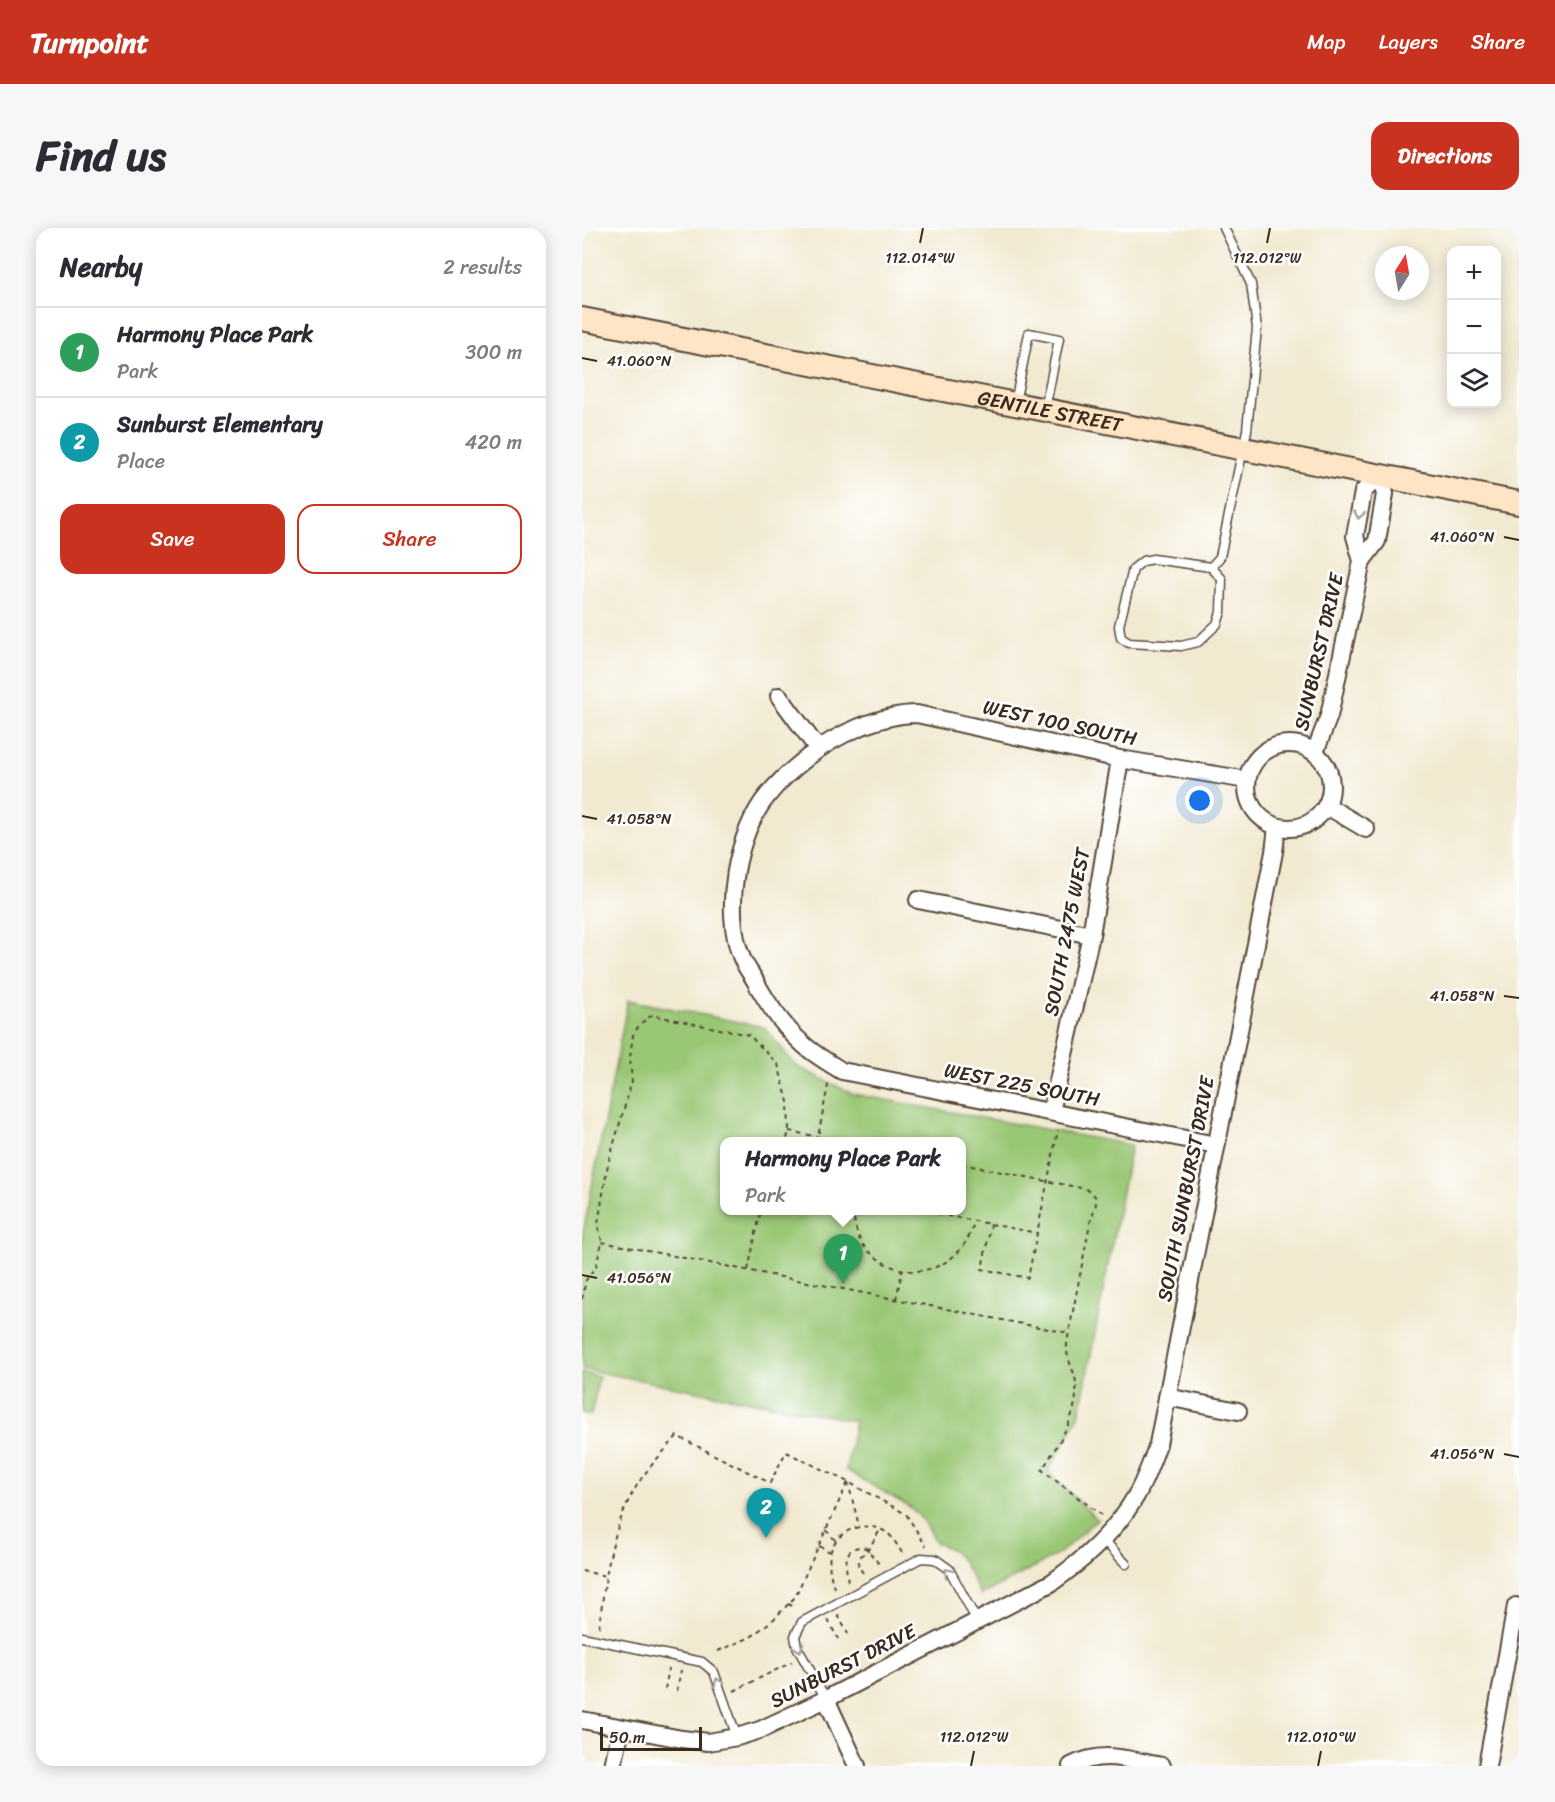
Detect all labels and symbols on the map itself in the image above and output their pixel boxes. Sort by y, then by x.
text: 112.014°W [885,245,955,271]
text: 112.012°W [1233,245,1302,271]
north arrow [1375,246,1429,300]
text: 41.060°N [607,348,672,374]
street label: GENTILE STREET [975,380,1127,442]
one-way arrow [1353,511,1365,520]
text: 41.060°N [1430,524,1495,550]
street label: SUNBURST DRIVE [1284,568,1355,734]
street label: WEST 100 SOUTH [980,690,1140,756]
your location [1185,786,1214,815]
text: 41.058°N [607,806,672,832]
street label: SOUTH 2475 WEST [1034,844,1101,1019]
text: 41.058°N [1430,983,1495,1009]
street label: WEST 225 SOUTH [941,1053,1103,1117]
street label: SOUTH SUNBURST DRIVE [1147,1072,1225,1305]
pin: 1 [824,1234,862,1284]
text: 41.056°N [607,1265,672,1291]
text: 41.056°N [1430,1441,1495,1467]
pin: 2 [746,1488,786,1538]
one-way arrow [944,1567,955,1578]
street label: SUNBURST DRIVE [764,1613,924,1718]
one-way arrow [792,1642,805,1652]
one-way arrow [713,1677,725,1688]
scale bar [600,1724,702,1752]
text: 112.012°W [940,1724,1009,1750]
text: 112.010°W [1286,1724,1356,1750]

